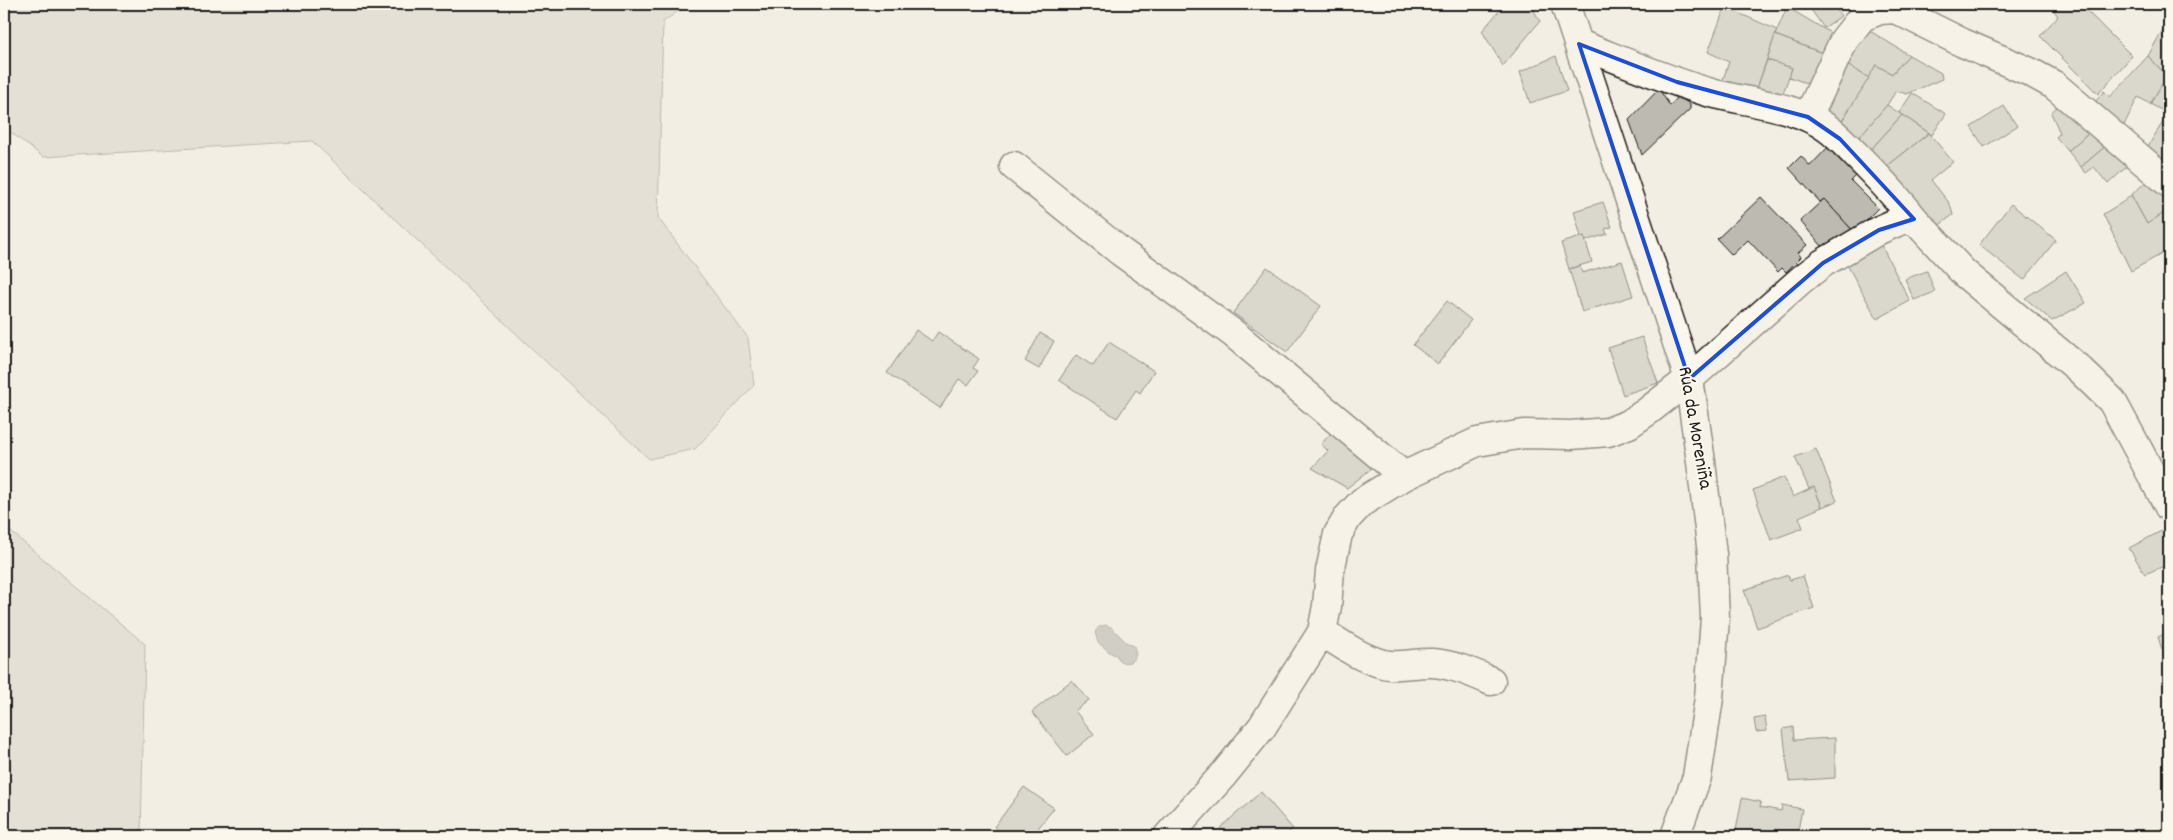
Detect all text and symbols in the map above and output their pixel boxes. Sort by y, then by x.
street label: Rúa da Moreniña [1669,364,1719,492]

